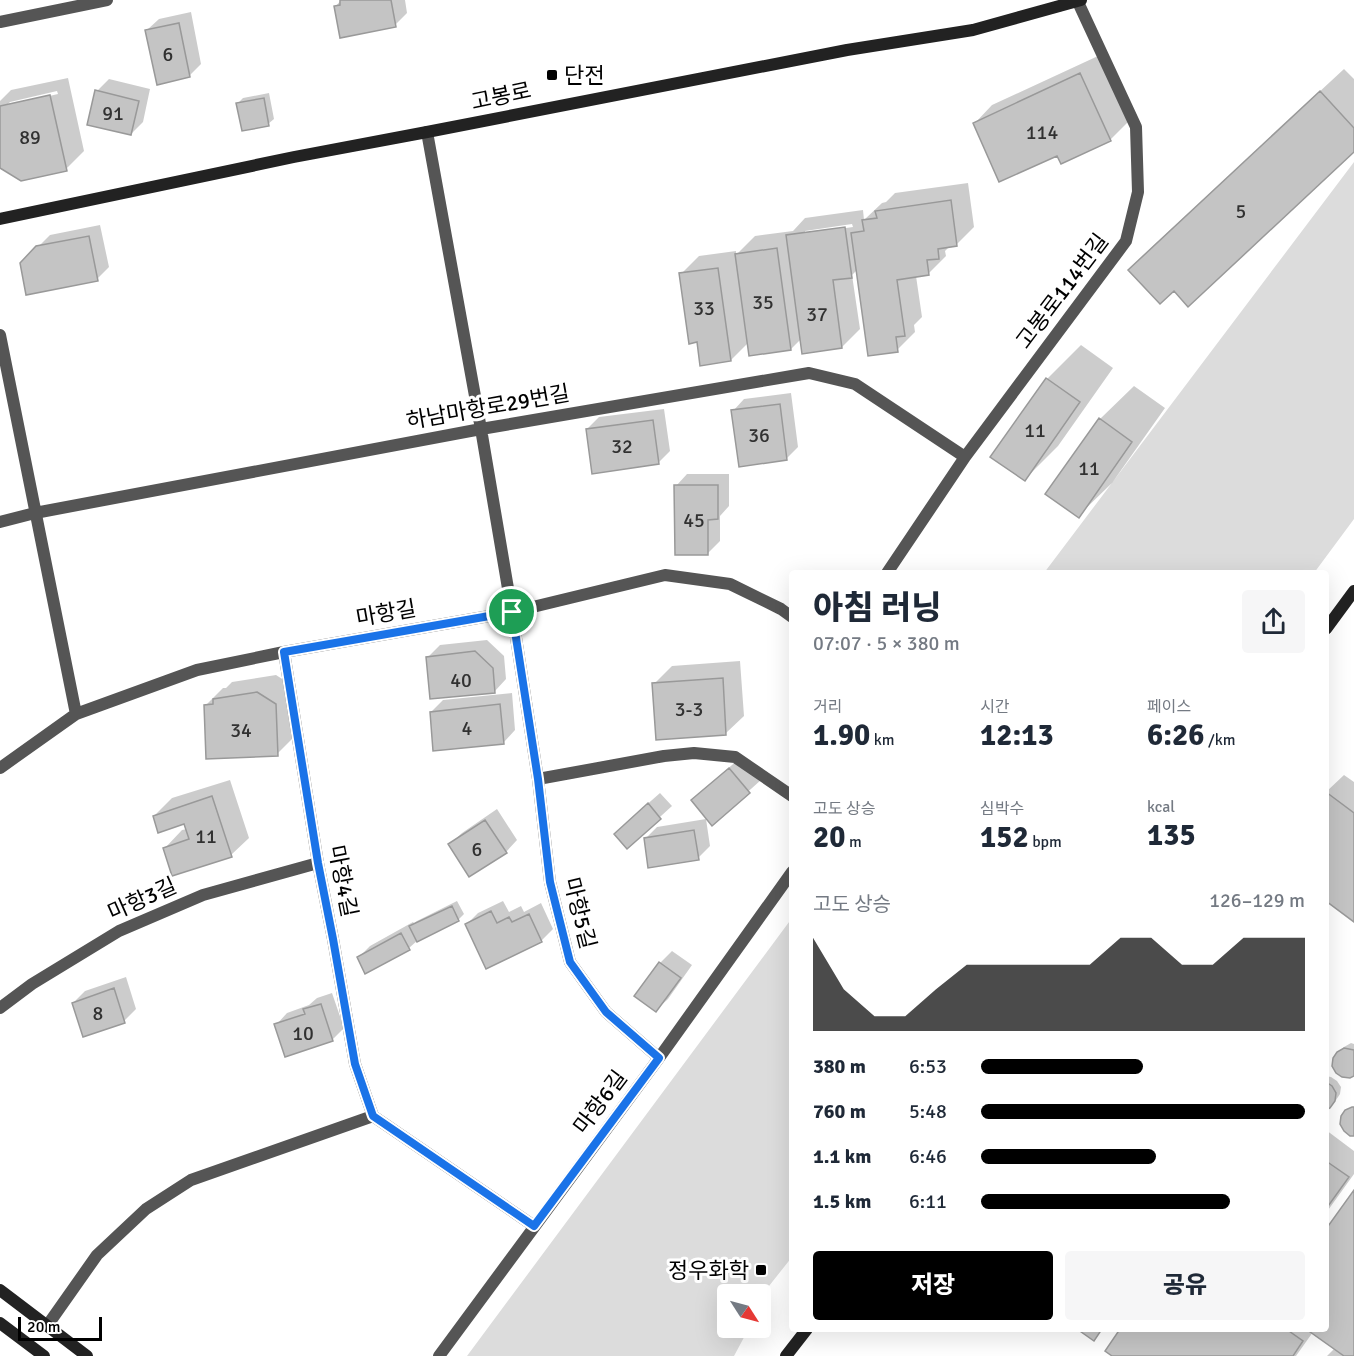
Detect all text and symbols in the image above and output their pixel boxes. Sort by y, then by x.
house number: 6 [163,42,173,67]
place label: 단전 [564,62,604,89]
marker: 단전 [545,68,559,82]
street label: 고봉로 [468,76,534,116]
house number: 91 [102,101,124,126]
house number: 114 [1026,120,1058,145]
house number: 89 [19,125,41,150]
house number: 5 [1236,199,1246,224]
street label: 고봉로114번길 [1010,228,1114,354]
house number: 35 [752,290,774,315]
house number: 33 [693,296,715,321]
house number: 37 [806,302,828,327]
street label: 하남마항로29번길 [404,379,572,435]
house number: 11 [1024,418,1046,443]
house number: 36 [748,423,770,448]
house number: 32 [611,434,633,459]
house number: 11 [1078,456,1100,481]
house number: 45 [683,508,705,533]
pin [486,586,537,637]
text: 아침 러닝 [813,588,942,629]
button: share [1242,590,1305,653]
street label: 마항길 [354,594,418,632]
icon: arrive [495,595,528,628]
text: 07:07 · 5 × 380 m [813,631,960,656]
house number: 40 [450,668,472,693]
house number: 3-3 [675,697,703,722]
text: 거리 [813,697,842,717]
text: 시간 [980,697,1009,717]
text: 페이스 [1147,697,1191,717]
house number: 4 [462,716,473,741]
text: 1.90 [813,717,870,754]
text: 12:13 [980,717,1054,754]
text: 6:26 [1147,717,1204,754]
house number: 34 [230,718,252,743]
text: km [870,730,895,750]
text: /km [1204,730,1236,750]
text: kcal [1147,797,1175,817]
text: 고도 상승 [813,799,875,819]
text: 심박수 [980,799,1024,819]
text: 135 [1147,817,1196,854]
text: 20 [813,819,845,856]
text: 152 [980,819,1029,856]
house number: 11 [195,824,217,849]
text: m [845,832,862,852]
text: bpm [1029,832,1062,852]
house number: 6 [472,837,482,862]
street label: 마항4길 [323,843,363,919]
street label: 마항3길 [103,872,181,926]
street label: 마항5길 [558,875,602,951]
text: 126–129 m [1209,888,1305,913]
text: 고도 상승 [813,892,891,917]
house number: 8 [93,1001,103,1026]
house number: 10 [292,1021,314,1046]
text: 380 m [813,1054,866,1079]
text: 6:53 [909,1054,947,1079]
street label: 마항6길 [567,1065,633,1139]
text: 760 m [813,1099,866,1124]
text: 5:48 [909,1099,947,1124]
text: 1.1 km [813,1144,871,1169]
text: 6:46 [909,1144,947,1169]
text: 1.5 km [813,1189,871,1214]
text: 6:11 [909,1189,947,1214]
button: 저장 [813,1251,1053,1320]
button: 공유 [1065,1251,1305,1320]
place label: 정우화학 [668,1257,749,1284]
marker: 정우화학 [754,1263,768,1277]
north arrow [717,1284,771,1338]
map controls [717,1284,771,1338]
scale bar [18,1314,102,1342]
text: 20 m [27,1317,61,1337]

